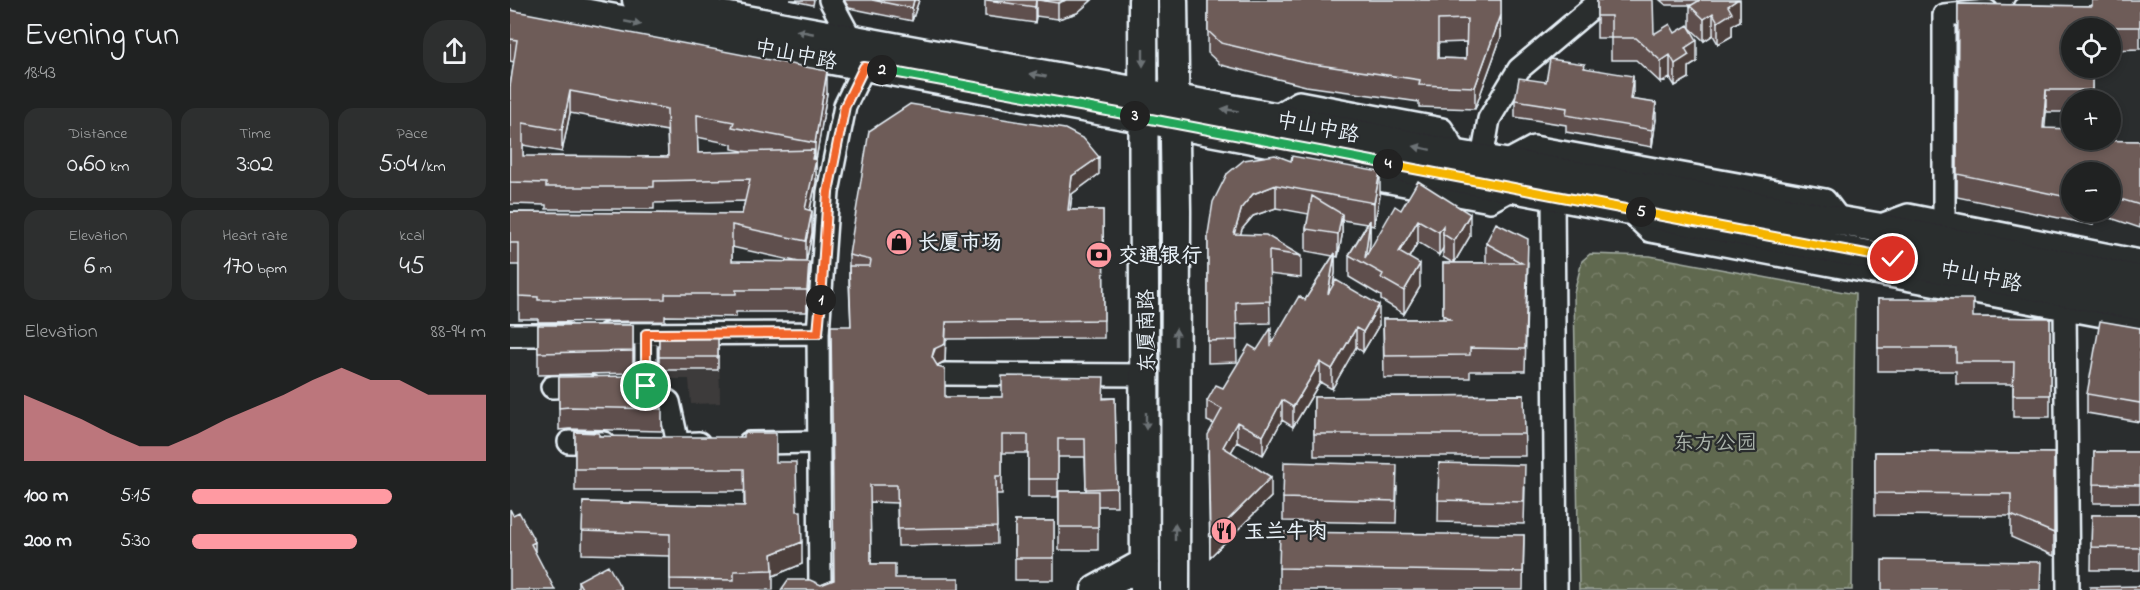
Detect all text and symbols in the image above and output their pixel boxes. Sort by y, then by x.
text: Evening run [24,12,179,60]
map controls [2061,18,2121,222]
button: locate [2061,18,2121,78]
one-way arrow [624,19,643,28]
button: share [423,20,486,83]
one-way arrow [796,27,815,36]
street label: 中山中路 [752,33,840,79]
one-way arrow [1138,49,1148,68]
pin: 2 [867,55,897,85]
text: 2 [878,58,886,82]
text: 18:43 [24,59,56,88]
one-way arrow [1029,70,1048,79]
button: + [2061,90,2121,150]
pin: 3 [1120,101,1150,131]
text: 3 [1132,104,1138,128]
one-way arrow [1221,106,1240,115]
street label: 中山中路 [1274,106,1362,152]
text: Distance [69,122,127,146]
text: Time [239,122,271,146]
text: Pace [396,122,428,146]
one-way arrow [1412,143,1431,152]
text: 0.60 [67,146,106,184]
text: 3:02 [236,146,274,184]
text: 5:04 [378,146,417,184]
pin: 4 [1373,149,1403,179]
text: 4 [1385,152,1391,176]
text: km [106,155,129,179]
text: /km [417,155,446,179]
button: − [2061,162,2121,222]
pin: 5 [1626,197,1656,227]
text: 5 [1636,200,1646,224]
text: Elevation [69,224,127,248]
text: Heart rate [222,224,288,248]
text: kcal [399,224,425,248]
shop icon: 长厦市场 [884,227,914,257]
place label: 长厦市场 [918,229,1002,259]
pin [1867,233,1918,284]
bank icon: 交通银行 [1084,240,1114,270]
place label: 交通银行 [1118,242,1202,272]
icon: check [1876,242,1909,275]
text: 6 [84,248,96,286]
text: 170 [223,248,253,286]
text: 45 [399,248,425,286]
street label: 中山中路 [1937,255,2025,301]
text: m [96,257,112,281]
text: bpm [253,257,287,281]
pin: 1 [806,285,836,315]
text: 1 [818,288,824,312]
street label: 东厦南路 [1132,289,1164,373]
text: Elevation [24,318,98,347]
text: 88–94 m [430,318,486,347]
one-way arrow [1171,327,1181,346]
pin [620,360,671,411]
icon: arrive [629,369,662,402]
one-way arrow [1141,412,1151,431]
park label: 东方公园 [1673,429,1757,459]
text: 100 m [24,482,68,511]
text: 5:15 [120,482,151,511]
restaurant icon: 玉兰牛肉 [1209,516,1239,546]
place label: 玉兰牛肉 [1244,518,1328,548]
one-way arrow [1170,522,1180,541]
text: 200 m [24,527,72,556]
text: 5:30 [120,527,150,556]

